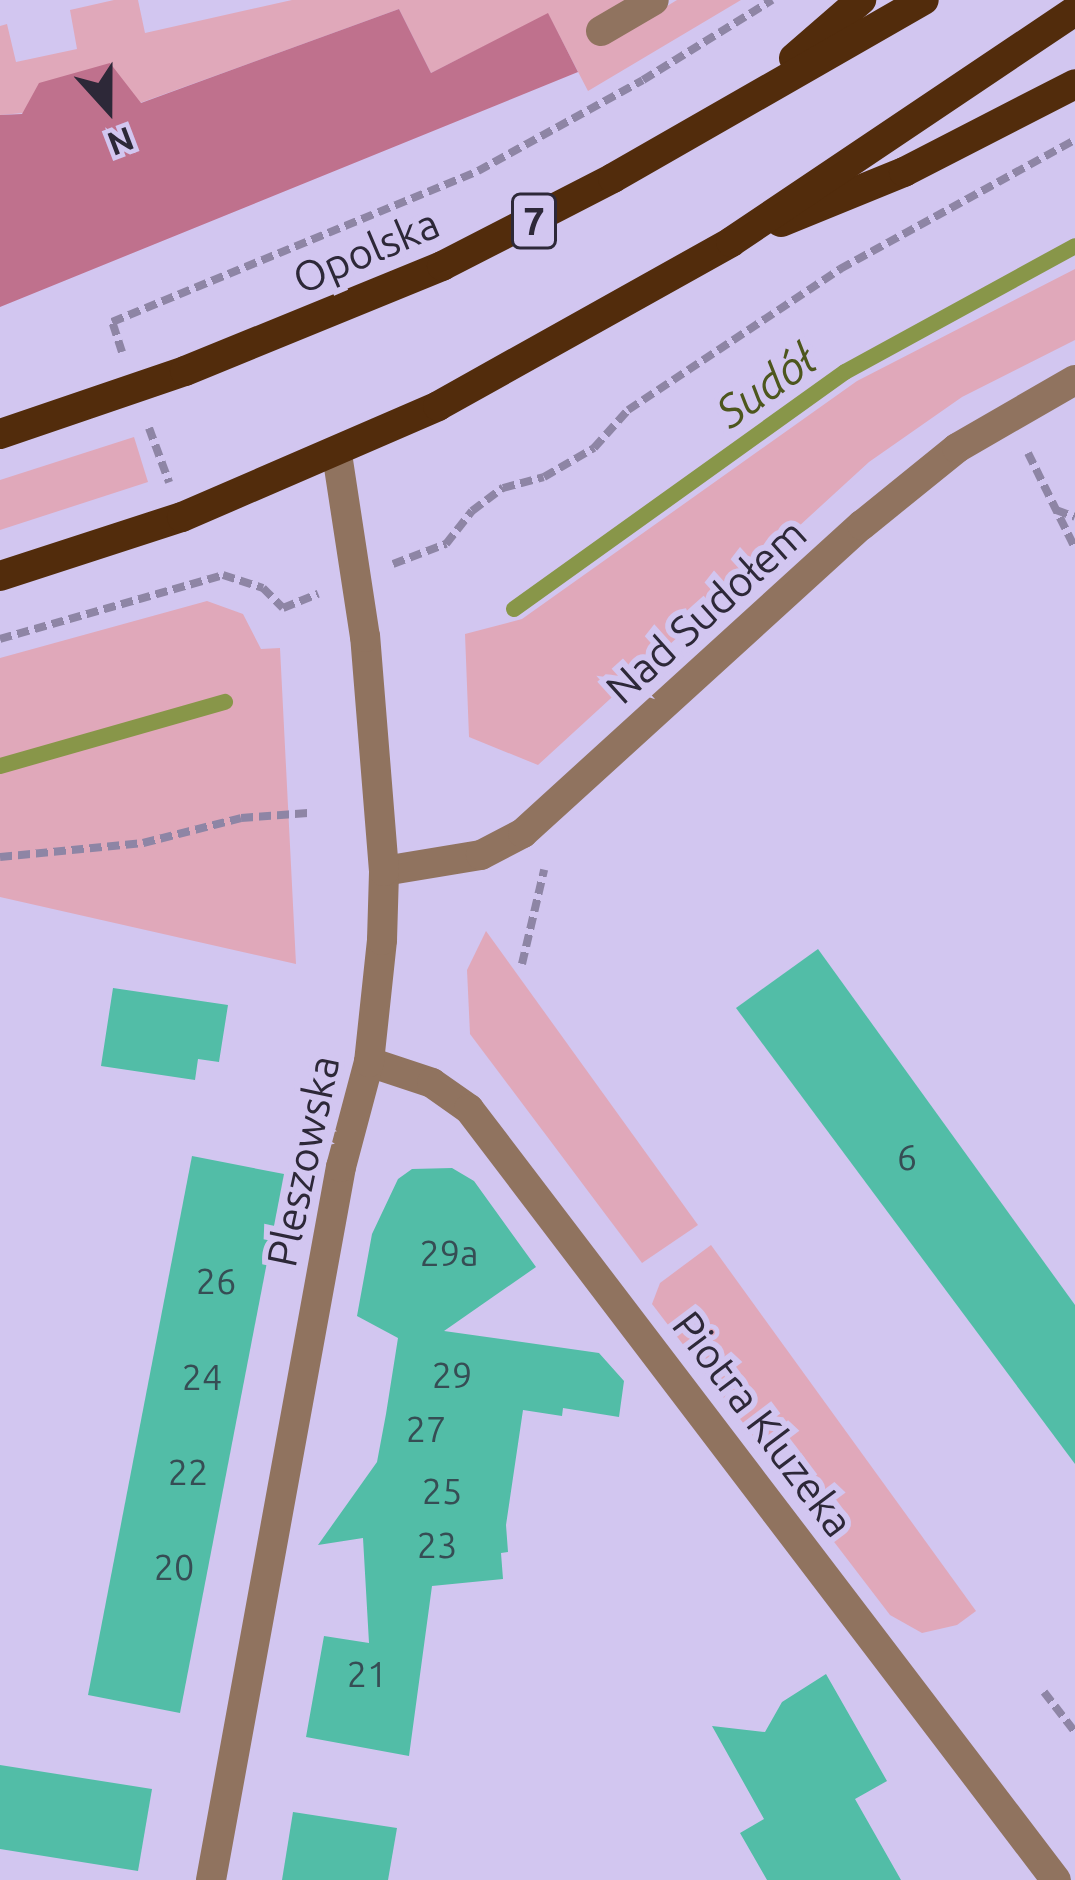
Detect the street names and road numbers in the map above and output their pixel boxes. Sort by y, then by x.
road number: 7 [510,188,558,254]
street label: Opolska [285,198,447,304]
street label: Nad Sudołem [596,508,816,714]
street label: Pleszowska [256,1051,350,1271]
street label: Piotra Kluzeka [662,1301,864,1547]

